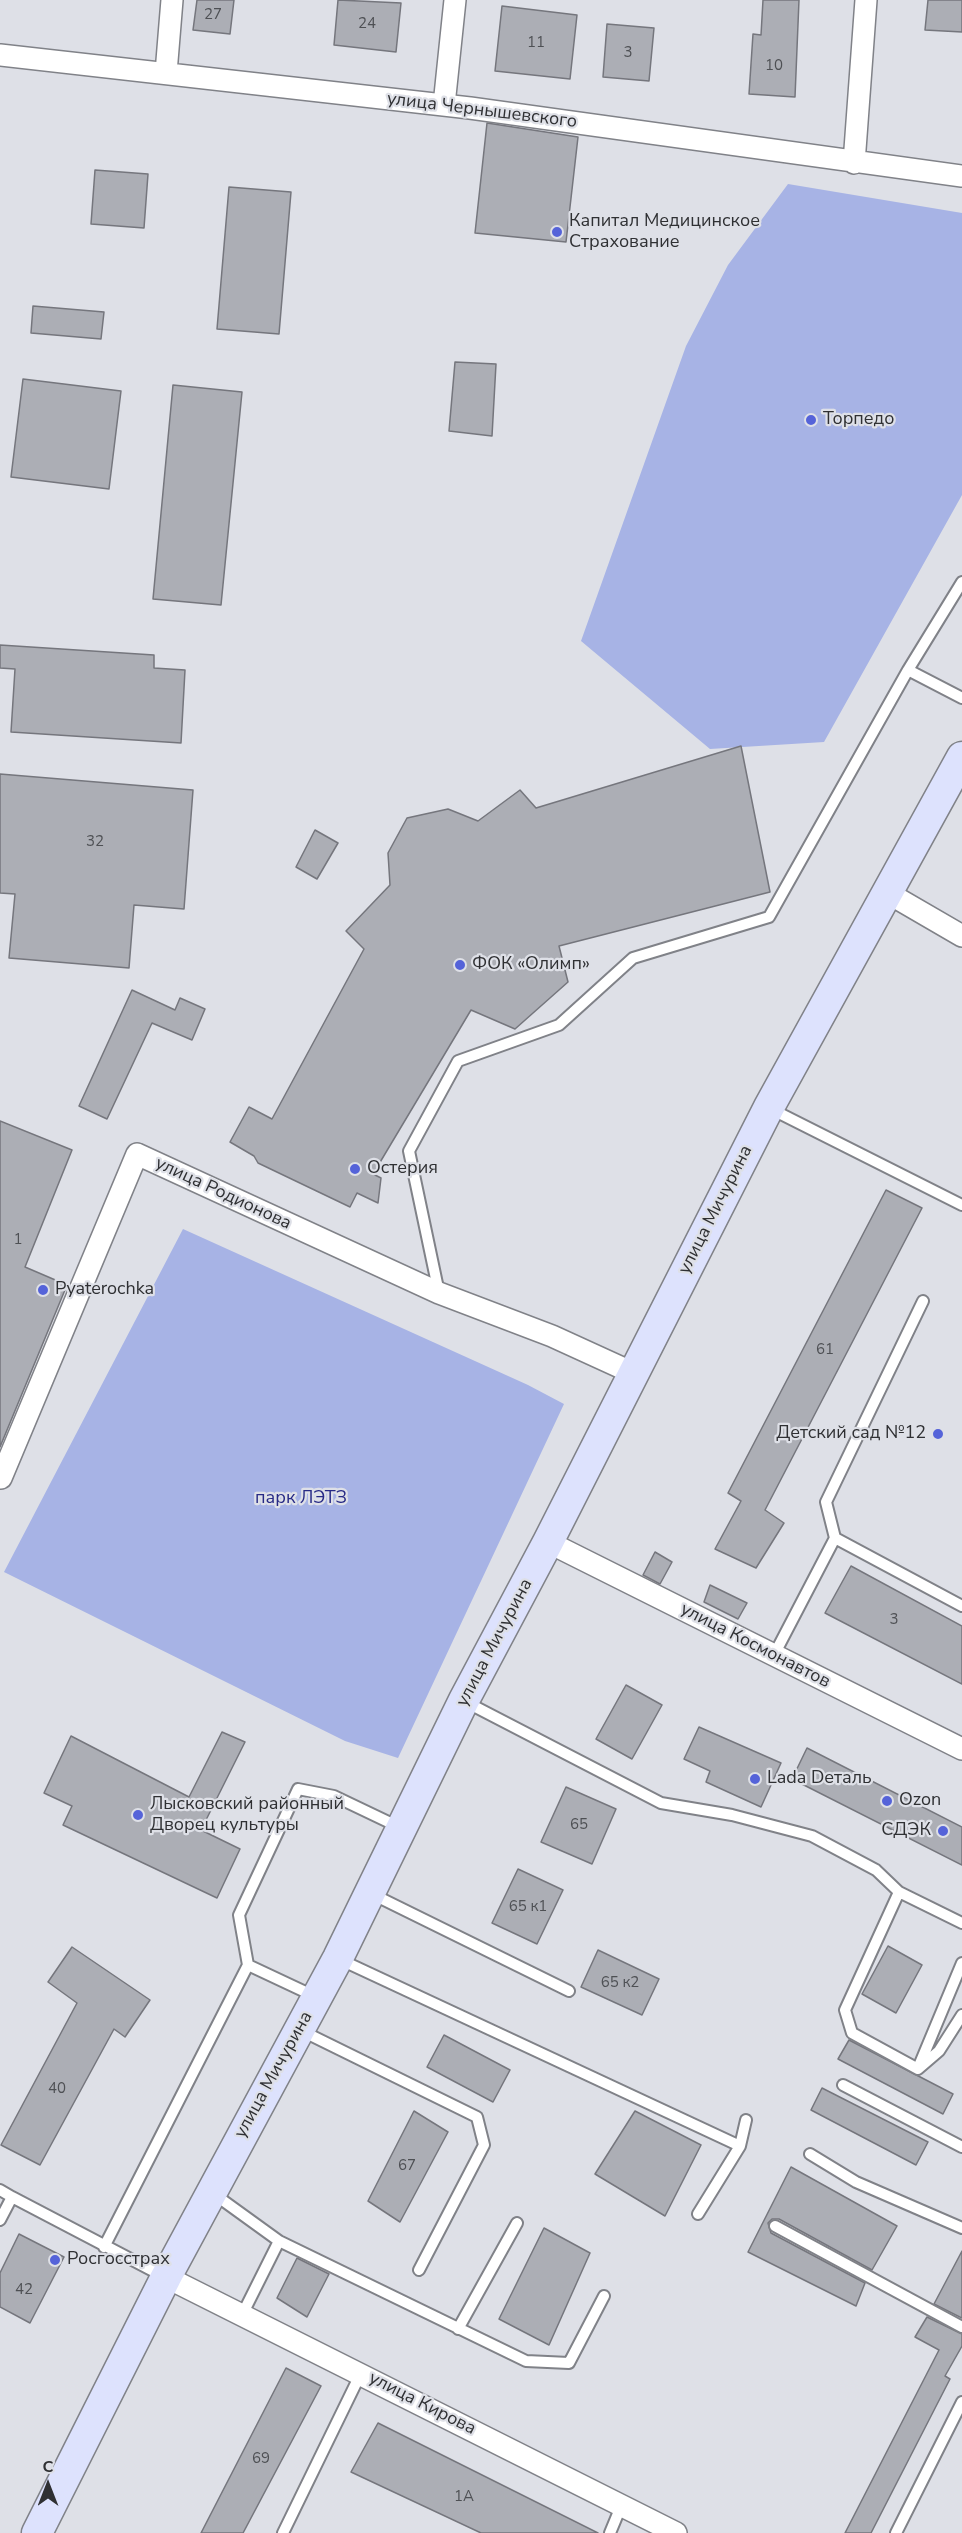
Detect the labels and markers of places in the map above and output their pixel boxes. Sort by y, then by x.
place label: Капитал Медицинское Страхование [569,211,760,254]
marker: Капитал Медицинское Страхование [550,225,564,239]
place label: Торпедо [823,409,894,431]
marker: Торпедо [804,413,818,427]
place label: ФОК «Олимп» [472,954,590,976]
marker: ФОК «Олимп» [453,958,467,972]
place label: Остерия [367,1158,438,1180]
marker: Остерия [348,1162,362,1176]
place label: Pyaterochka [55,1279,154,1301]
marker: Pyaterochka [36,1283,50,1297]
place label: Детский сад №12 [776,1423,926,1445]
marker: Детский сад №12 [931,1427,945,1441]
place label: Lada Dеталь [767,1768,872,1790]
marker: Lada Dеталь [748,1772,762,1786]
place label: Ozon [899,1790,941,1812]
place label: Лысковский районный Дворец культуры [150,1794,344,1836]
marker: Ozon [880,1794,894,1808]
marker: Лысковский районный Дворец культуры [131,1808,145,1822]
place label: СДЭК [881,1820,931,1842]
marker: СДЭК [936,1824,950,1838]
place label: Росгосстрах [67,2249,170,2271]
marker: Росгосстрах [48,2253,62,2267]

